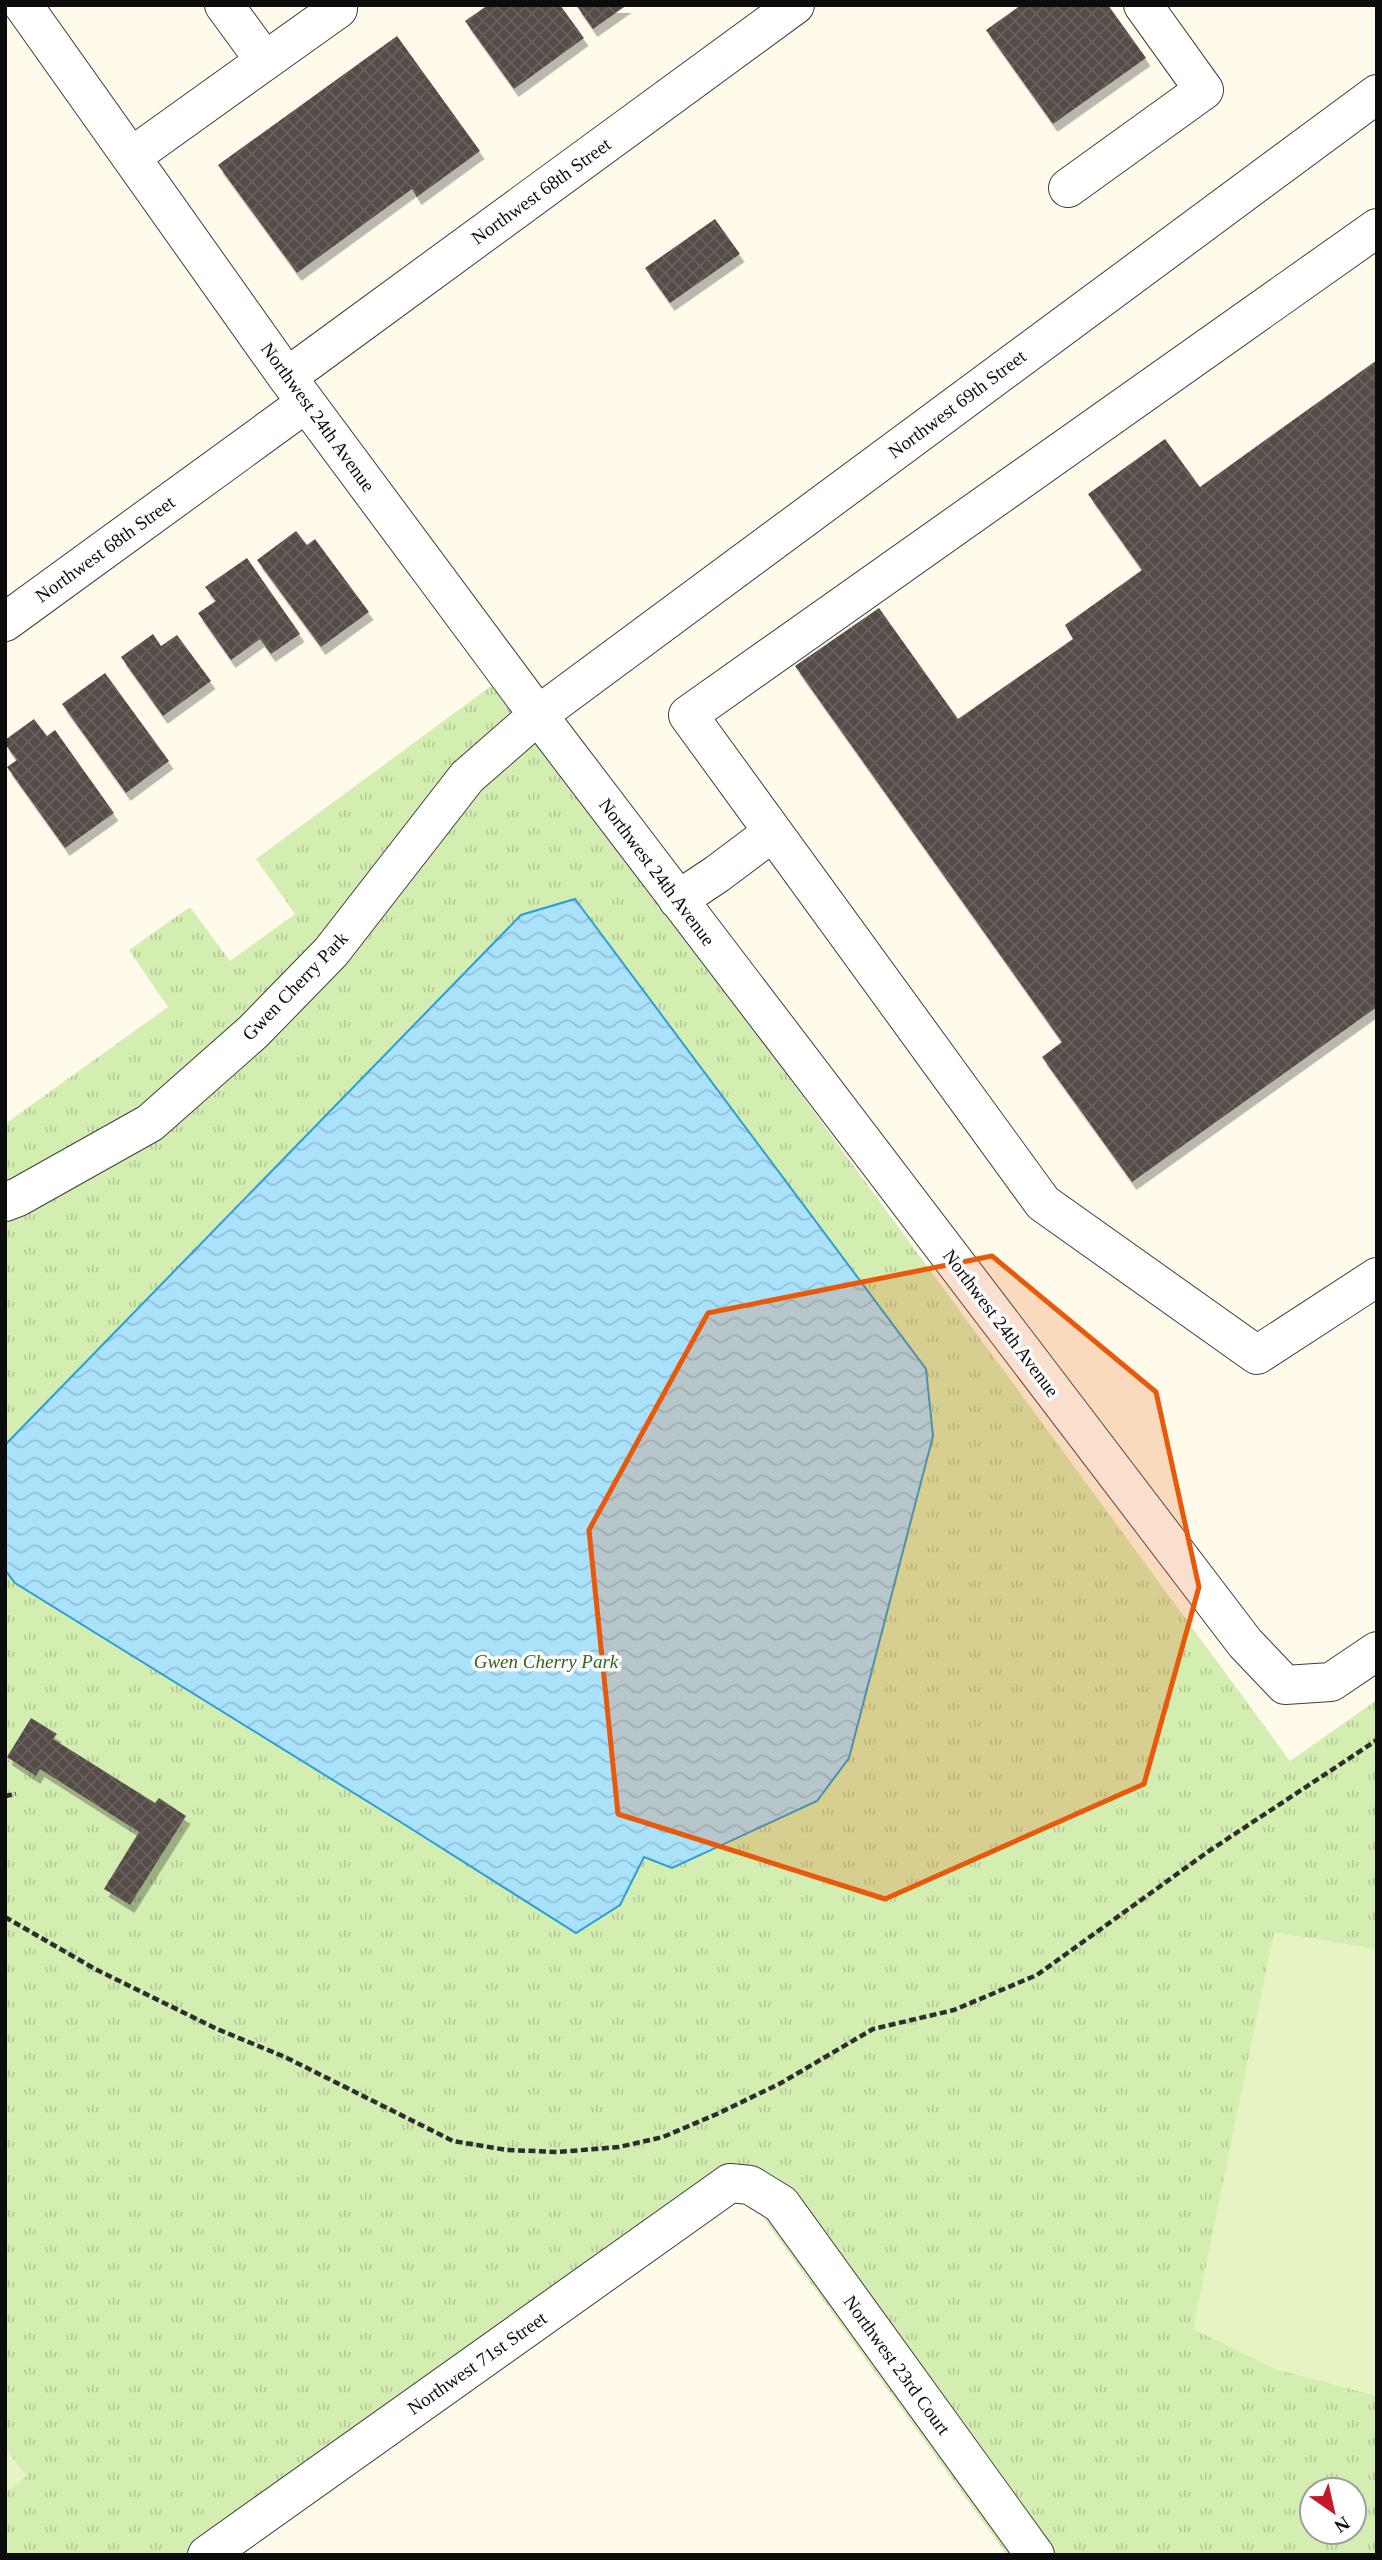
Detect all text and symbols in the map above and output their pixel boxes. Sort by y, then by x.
street label: Northwest 68th Street [467,133,615,249]
street label: Northwest 24th Avenue [257,338,379,496]
street label: Northwest 69th Street [884,345,1030,463]
street label: Northwest 68th Street [31,491,179,607]
street label: Northwest 24th Avenue [595,794,719,950]
street label: Gwen Cherry Park [238,927,352,1045]
street label: Northwest 24th Avenue [939,1245,1063,1401]
park label: Gwen Cherry Park [474,1651,619,1672]
street label: Northwest 23rd Court [839,2291,955,2439]
street label: Northwest 71st Street [404,2307,551,2419]
north arrow [1298,2476,1368,2546]
text: N [1330,2512,1354,2537]

